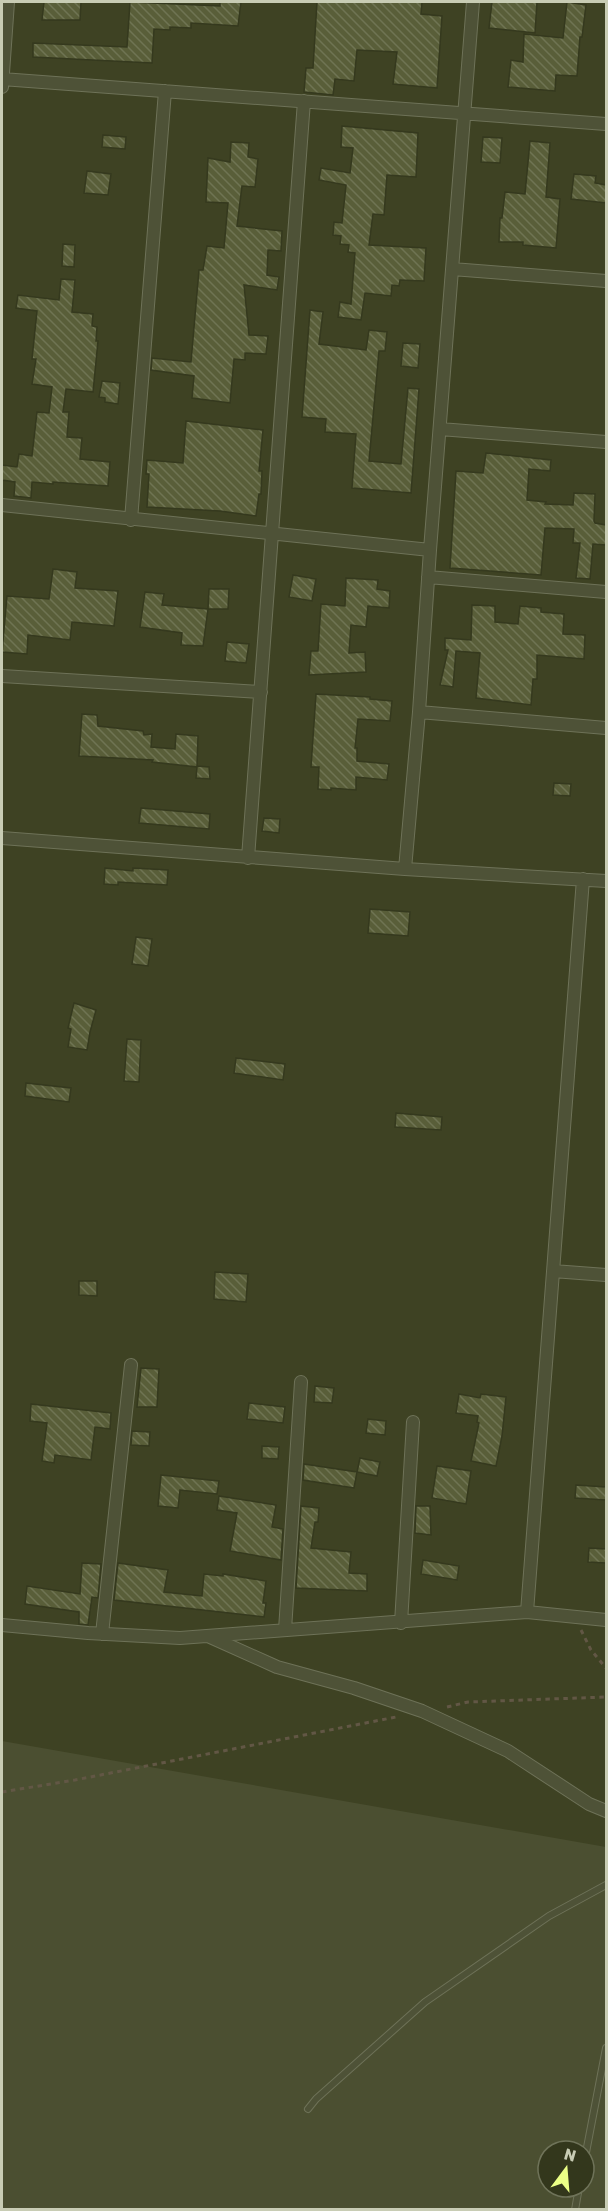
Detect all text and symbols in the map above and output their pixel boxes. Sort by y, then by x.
north arrow [536,2139,596,2199]
text: N [562,2144,578,2166]

